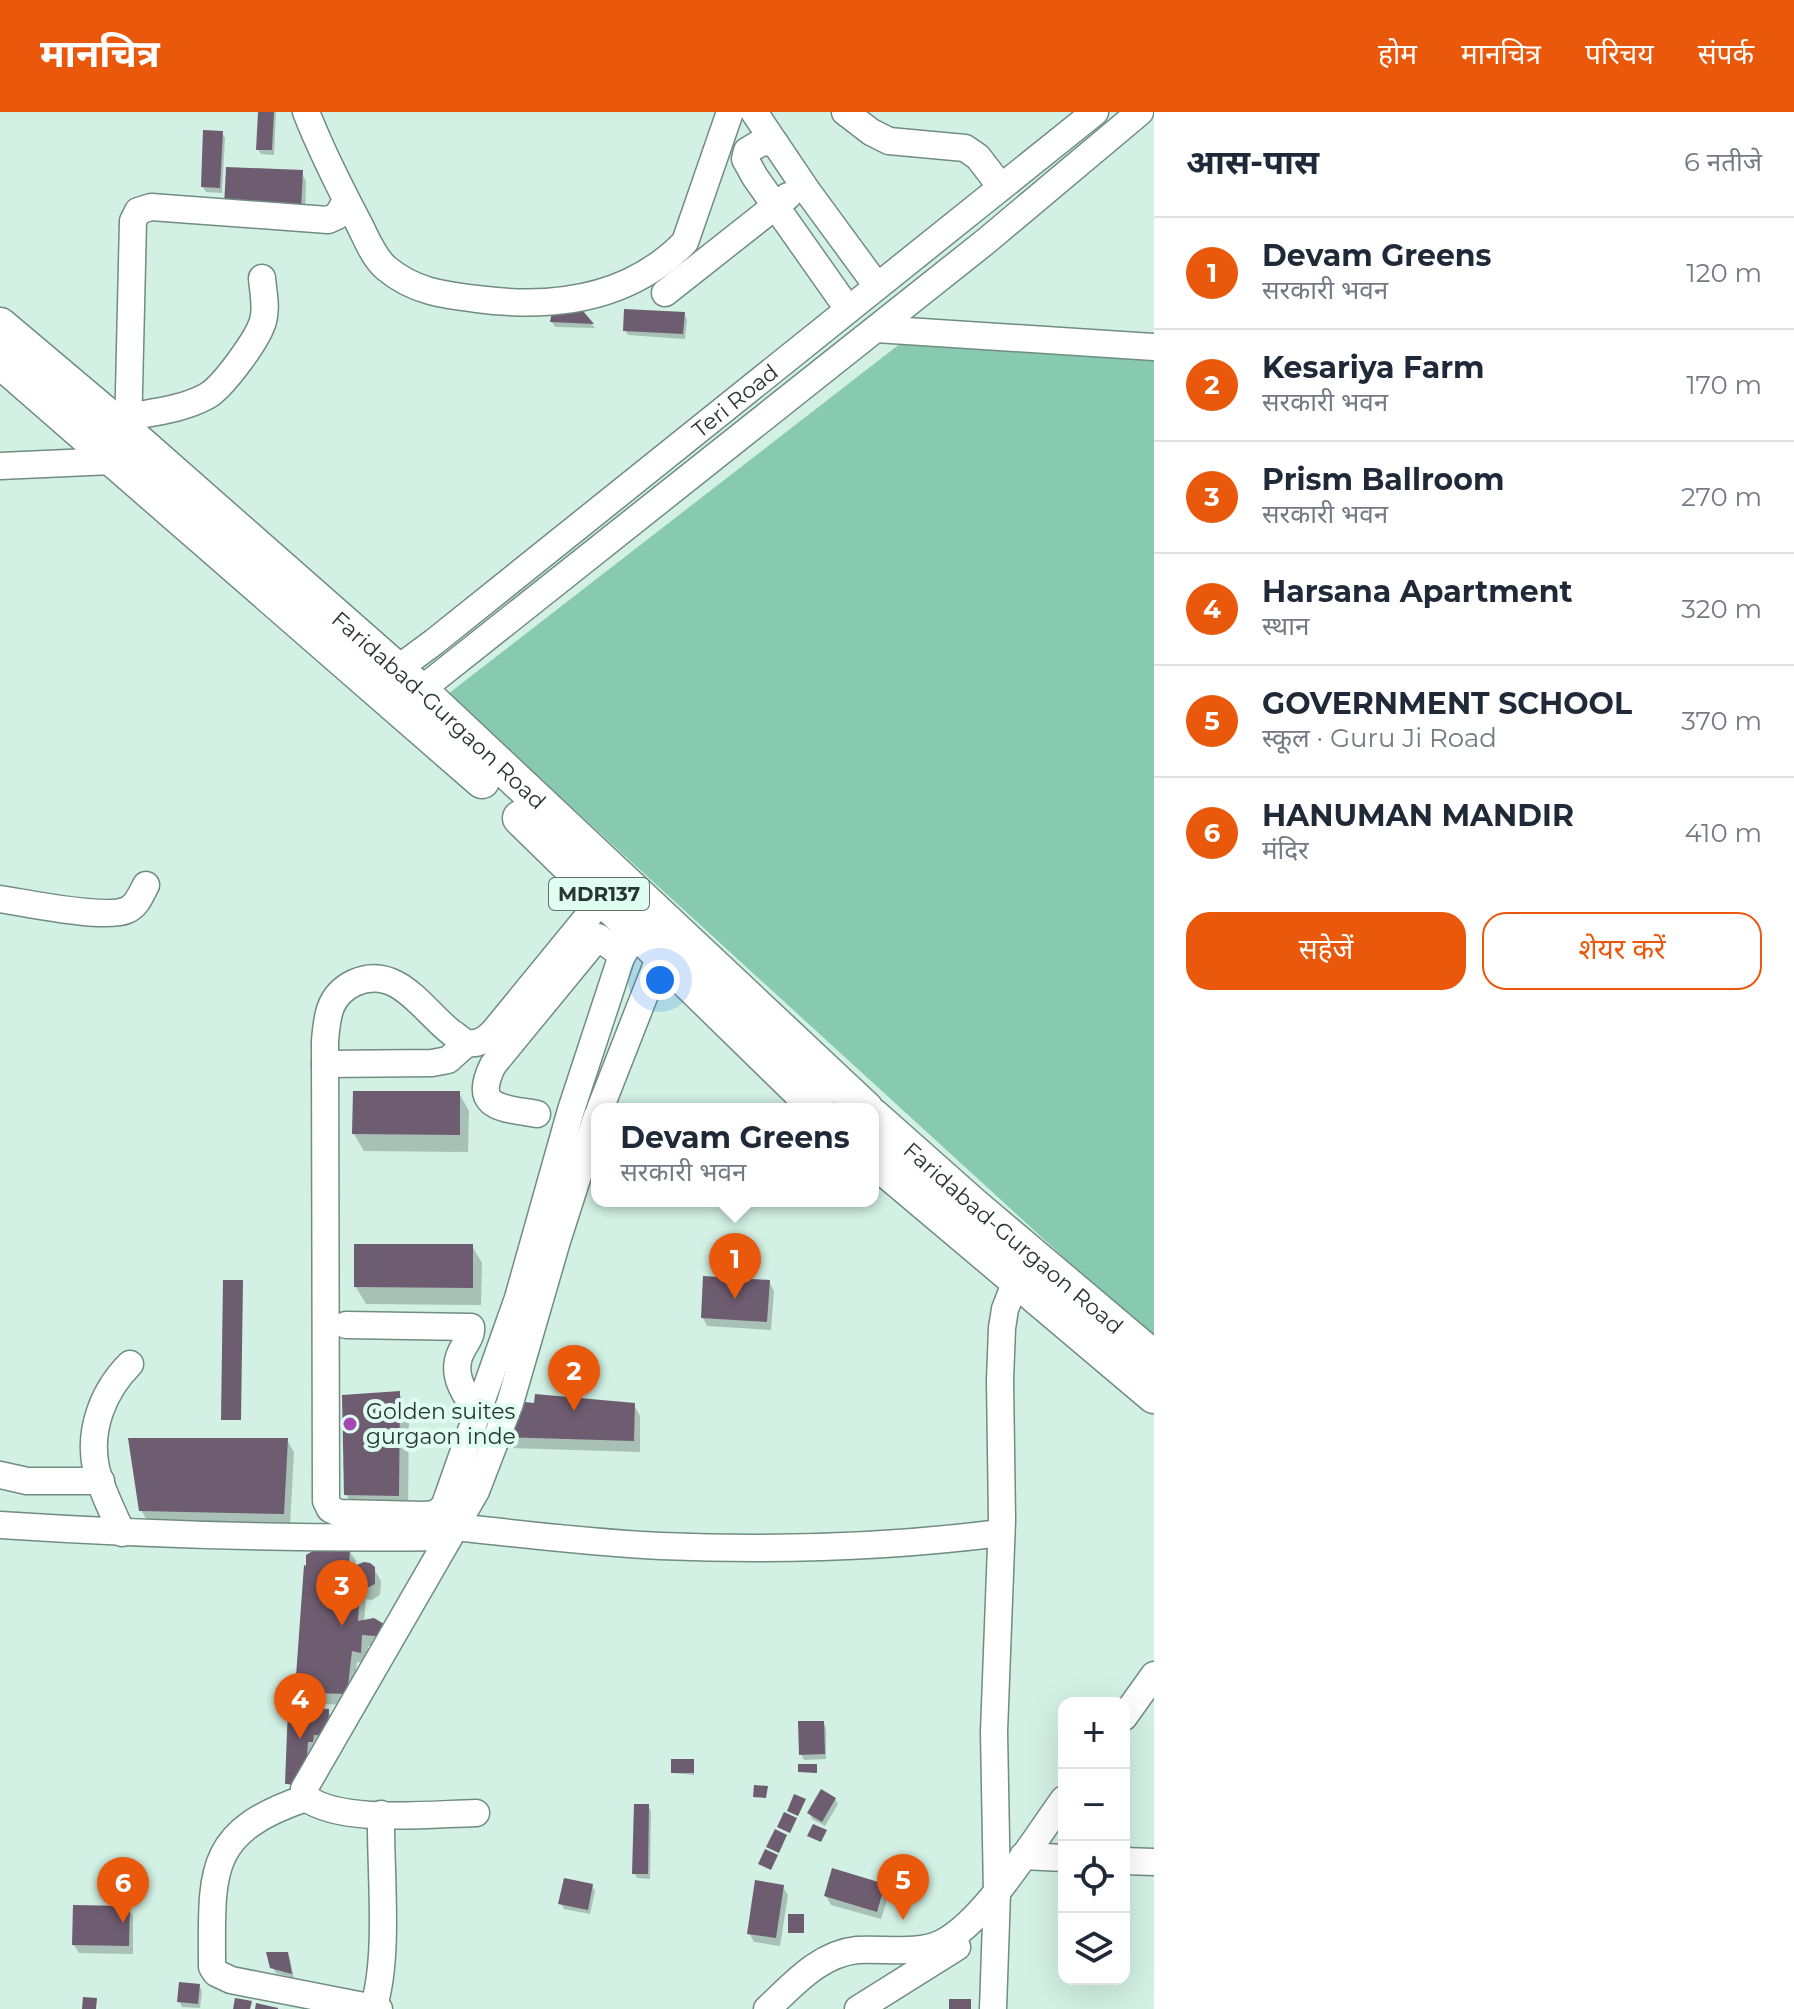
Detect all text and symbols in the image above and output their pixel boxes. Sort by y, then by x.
text: मानचित्र [40,30,160,77]
text: होम [1378,37,1417,71]
text: मानचित्र [1461,37,1541,71]
text: परिचय [1585,37,1654,71]
text: संपर्क [1698,37,1754,71]
text: आस-पास [1186,141,1319,183]
text: 6 नतीजे [1684,146,1762,178]
text: Devam Greens [1262,237,1492,274]
text: 1 [1207,257,1217,289]
text: 120 m [1686,257,1762,289]
text: सरकारी भवन [1262,274,1388,306]
text: Kesariya Farm [1262,349,1485,386]
street label: Teri Road [687,358,783,443]
text: 2 [1204,369,1220,401]
text: 170 m [1686,369,1762,401]
text: सरकारी भवन [1262,386,1388,418]
text: Prism Ballroom [1262,461,1504,498]
text: 3 [1204,481,1220,513]
text: 270 m [1681,481,1762,513]
text: सरकारी भवन [1262,498,1388,530]
text: Harsana Apartment [1262,573,1573,610]
text: 4 [1203,593,1221,625]
text: 320 m [1681,593,1762,625]
street label: Faridabad-Gurgaon Road [326,605,552,815]
text: स्थान [1262,610,1309,642]
text: GOVERNMENT SCHOOL [1262,685,1632,722]
text: 5 [1204,705,1220,737]
text: 370 m [1681,705,1762,737]
text: स्कूल · Guru Ji Road [1262,722,1497,754]
text: HANUMAN MANDIR [1262,797,1574,834]
text: 6 [1204,817,1220,849]
text: 410 m [1684,817,1762,849]
text: मंदिर [1262,834,1309,866]
road number: MDR137 [549,878,649,910]
button: सहेजें [1186,912,1466,990]
button: शेयर करें [1482,912,1762,990]
your location [640,960,680,1000]
popup [591,1103,879,1207]
text: Devam Greens [620,1119,850,1156]
street label: Faridabad-Gurgaon Road [898,1136,1129,1340]
text: सरकारी भवन [620,1156,747,1188]
pin: 1 [709,1233,761,1299]
pin: 2 [548,1345,600,1411]
place label: Golden suites gurgaon inde [366,1398,516,1450]
marker: Golden suites gurgaon inde [341,1415,359,1433]
pin: 3 [316,1560,368,1626]
pin: 4 [274,1673,326,1739]
map controls [1058,1697,1130,1985]
button: + [1058,1697,1130,1769]
button: − [1058,1769,1130,1841]
button: locate [1058,1841,1130,1913]
pin: 5 [877,1854,929,1920]
pin: 6 [97,1857,149,1923]
button: layers [1058,1913,1130,1985]

